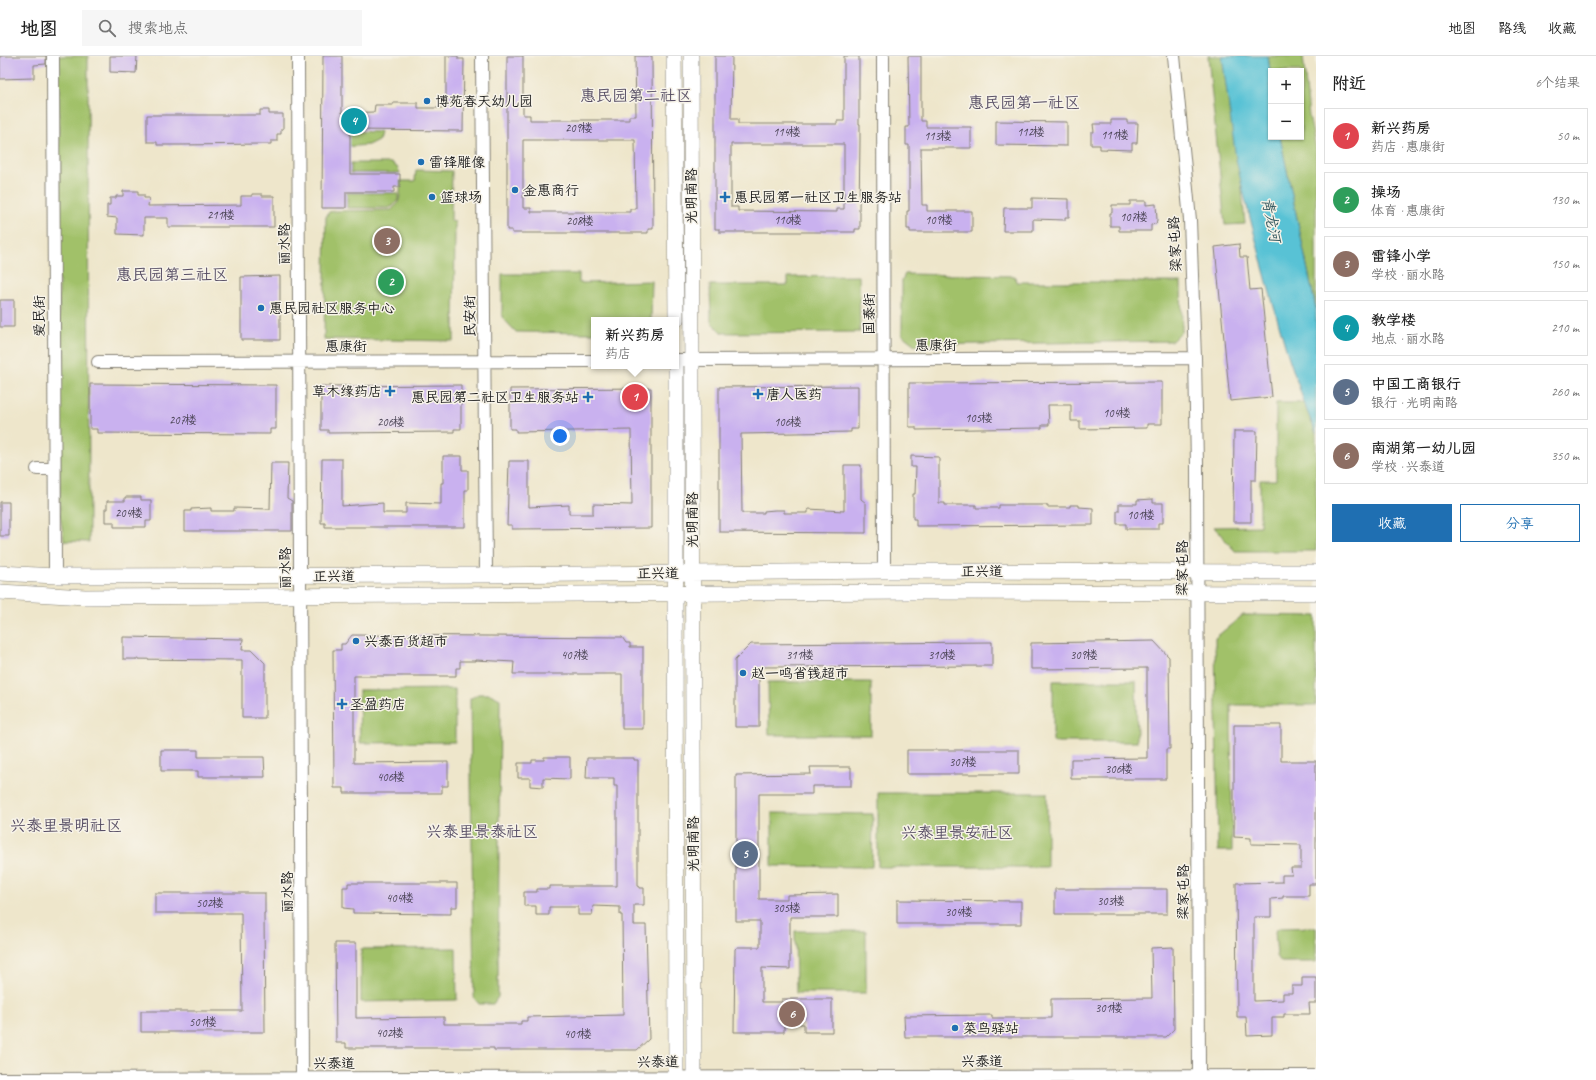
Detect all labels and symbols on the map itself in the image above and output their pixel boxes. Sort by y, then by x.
district label: 惠民园第二社区 [580,86,692,106]
place label: 博苑春天幼儿园 [435,93,533,110]
district label: 惠民园第一社区 [968,93,1080,113]
marker: 博苑春天幼儿园 [422,96,432,106]
pin: 4 [341,106,367,136]
house number: 209楼 [565,120,593,136]
house number: 114楼 [773,124,801,140]
house number: 112楼 [1017,124,1045,140]
house number: 111楼 [1101,127,1129,143]
house number: 113楼 [924,128,952,144]
place label: 雷锋雕像 [429,154,485,171]
marker: 雷锋雕像 [416,157,426,167]
street label: 光明南路 [683,168,700,224]
place label: 金惠商行 [523,182,579,199]
marker: 金惠商行 [510,185,520,195]
place label: 篮球场 [440,189,482,206]
place label: 惠民园第一社区卫生服务站 [734,189,902,206]
marker: 惠民园第一社区卫生服务站 [719,191,731,203]
marker: 篮球场 [427,192,437,202]
water label: 青龙河 [1257,196,1285,247]
house number: 211楼 [207,207,235,223]
house number: 107楼 [1120,209,1148,225]
house number: 110楼 [774,212,802,228]
house number: 109楼 [925,212,953,228]
house number: 208楼 [566,213,594,229]
street label: 梁家屯路 [1165,216,1185,272]
street label: 丽水路 [276,223,293,265]
pin: 3 [374,226,400,256]
district label: 惠民园第三社区 [116,265,228,285]
pin: 2 [378,267,404,297]
street label: 国泰街 [861,293,878,335]
street label: 爱民街 [31,295,48,337]
street label: 民安街 [461,295,479,337]
place label: 惠民园社区服务中心 [269,300,395,317]
marker: 惠民园社区服务中心 [256,303,266,313]
street label: 惠康街 [915,337,957,354]
street label: 惠康街 [325,338,367,355]
pin: 1 [622,382,648,412]
place label: 草木缘药店 [312,383,382,400]
marker: 草木缘药店 [385,386,395,396]
place label: 唐人医药 [766,386,822,403]
place label: 惠民园第二社区卫生服务站 [411,389,579,406]
marker: 唐人医药 [753,389,763,399]
marker: 惠民园第二社区卫生服务站 [582,391,594,403]
house number: 104楼 [1103,405,1131,421]
house number: 105楼 [965,410,993,426]
house number: 207楼 [169,412,197,428]
house number: 206楼 [377,414,405,430]
house number: 106楼 [774,414,802,430]
your location [550,426,570,446]
street label: 光明南路 [684,492,701,548]
house number: 204楼 [115,505,143,521]
house number: 101楼 [1127,507,1155,523]
street label: 梁家屯路 [1174,540,1191,596]
street label: 丽水路 [277,547,294,589]
street label: 正兴道 [961,563,1003,580]
street label: 正兴道 [637,565,679,582]
street label: 正兴道 [313,568,355,585]
place label: 兴泰百货超市 [364,633,448,650]
marker: 兴泰百货超市 [351,636,361,646]
house number: 407楼 [561,647,589,663]
house number: 311楼 [786,647,814,663]
house number: 310楼 [928,647,956,663]
house number: 309楼 [1070,647,1098,663]
place label: 赵一鸣省钱超市 [751,665,849,682]
marker: 赵一鸣省钱超市 [738,668,748,678]
place label: 圣盈药店 [350,696,406,713]
marker: 圣盈药店 [337,699,347,709]
house number: 307楼 [949,754,977,770]
house number: 306楼 [1105,761,1133,777]
house number: 406楼 [377,769,405,785]
district label: 兴泰里景明社区 [10,816,122,836]
street label: 光明南路 [685,816,702,872]
district label: 兴泰里景泰社区 [426,822,538,842]
district label: 兴泰里景安社区 [901,823,1013,843]
pin: 5 [732,839,758,869]
street label: 梁家屯路 [1175,864,1192,920]
street label: 丽水路 [279,871,296,913]
house number: 404楼 [386,890,414,906]
house number: 303楼 [1097,893,1125,909]
house number: 502楼 [196,895,224,911]
house number: 305楼 [773,900,801,916]
house number: 304楼 [945,904,973,920]
pin: 6 [779,999,805,1029]
house number: 301楼 [1095,1000,1123,1016]
house number: 501楼 [189,1014,217,1030]
place label: 菜鸟驿站 [963,1020,1019,1037]
marker: 菜鸟驿站 [950,1023,960,1033]
house number: 402楼 [376,1025,404,1041]
house number: 401楼 [564,1026,592,1042]
street label: 兴泰道 [637,1053,679,1071]
street label: 兴泰道 [961,1053,1003,1070]
street label: 兴泰道 [313,1055,355,1072]

